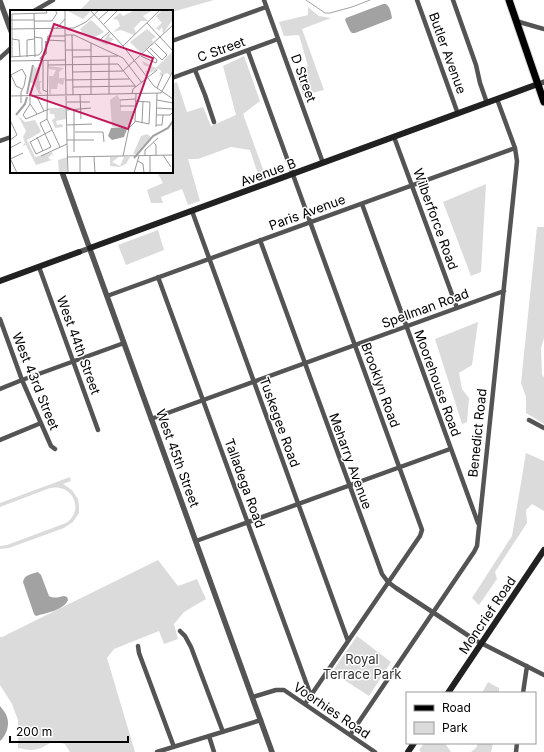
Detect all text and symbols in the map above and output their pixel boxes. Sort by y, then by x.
inset map [10,10,173,173]
street label: Butler Avenue [426,10,470,96]
street label: C Street [195,33,247,65]
street label: D Street [288,52,320,104]
street label: Avenue B [238,155,298,189]
street label: Wilberforce Road [410,166,462,272]
street label: Paris Avenue [267,191,347,233]
street label: Spellman Road [379,285,471,331]
street label: West 44th Street [54,294,104,396]
street label: Moorehouse Road [411,328,465,438]
street label: West 43rd Street [9,330,63,432]
street label: Brooklyn Road [358,340,404,430]
street label: Tuskegee Road [256,375,304,469]
street label: Benedict Road [464,388,490,478]
street label: West 45th Street [153,407,203,509]
street label: Meharry Avenue [326,411,376,511]
street label: Talladega Road [221,436,269,530]
street label: Moncrief Road [455,573,519,657]
park label: Royal Terrace Park [323,651,401,682]
street label: Voorhies Road [291,678,373,742]
legend [406,692,536,744]
text: Road [442,700,471,715]
scale bar [10,718,128,744]
text: Park [442,720,468,735]
text: 200 m [16,724,52,739]

